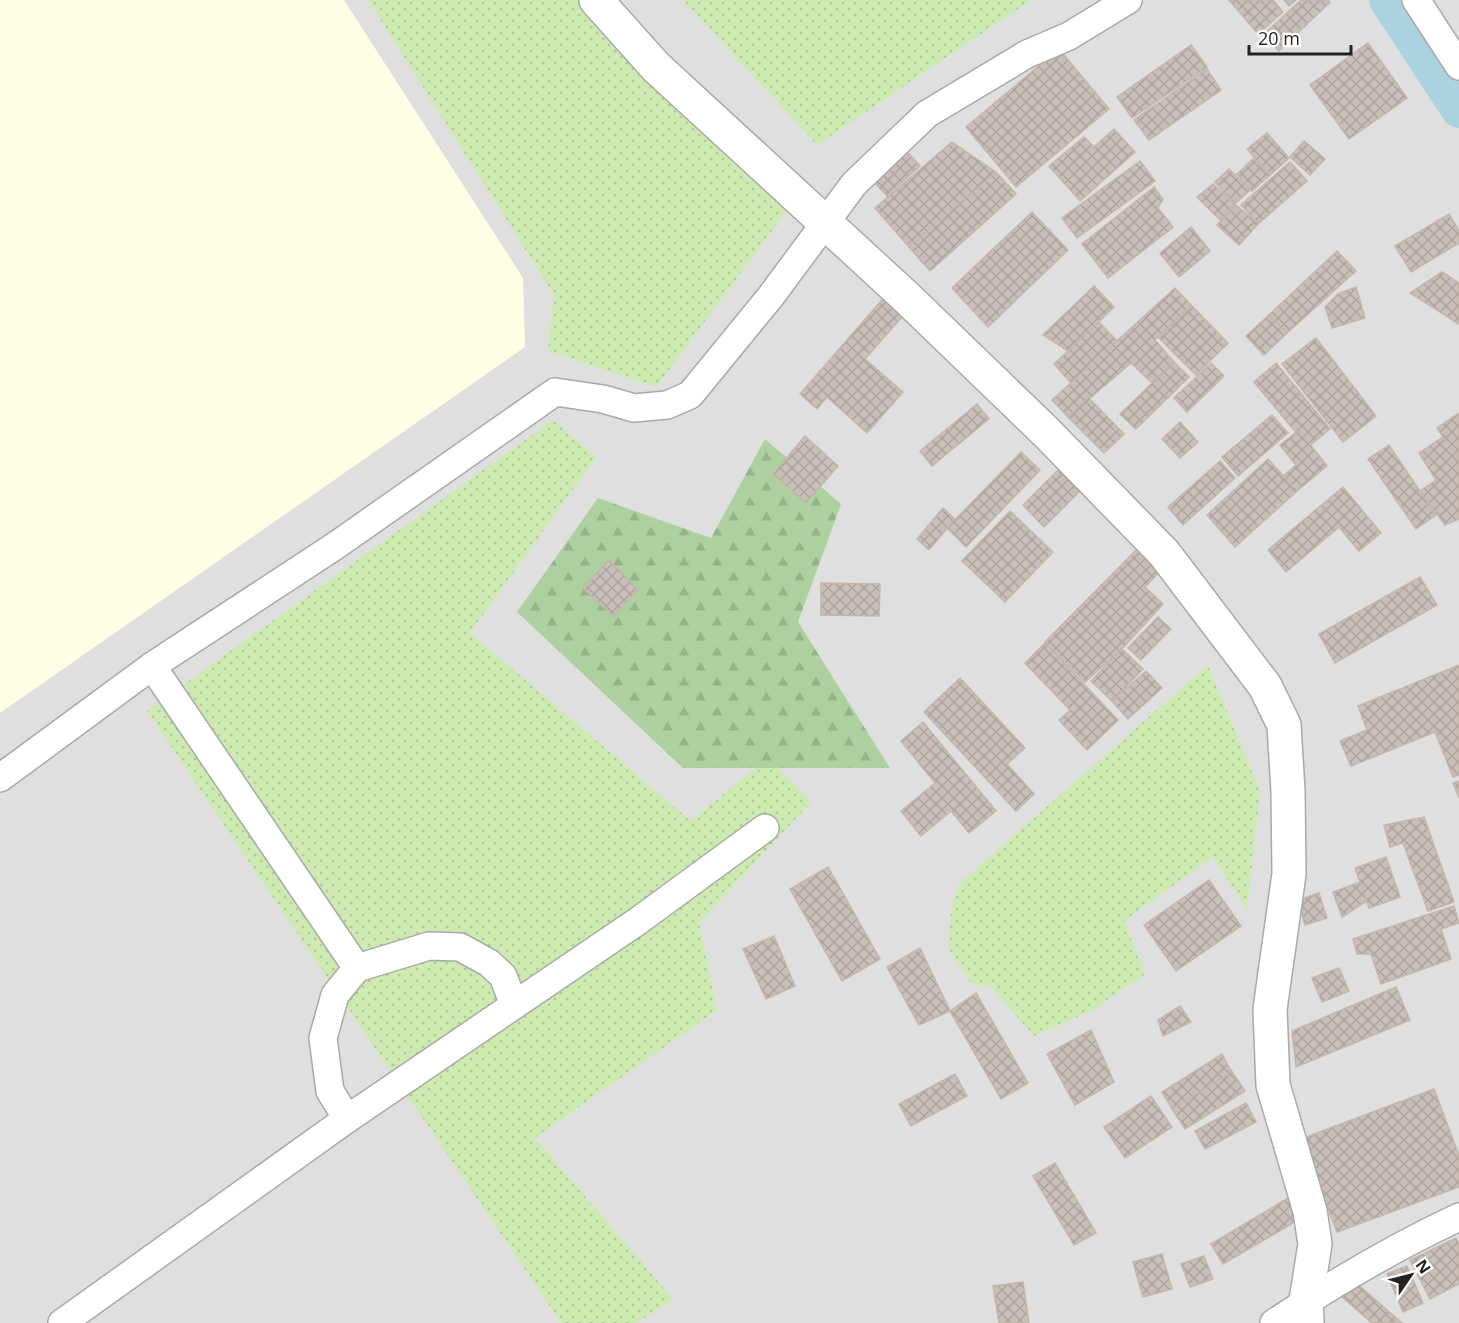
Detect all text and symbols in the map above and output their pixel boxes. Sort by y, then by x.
scale bar [1249,18,1351,56]
text: 20 m [1258,26,1300,50]
north arrow [1381,1245,1441,1305]
text: N [1411,1255,1436,1278]

